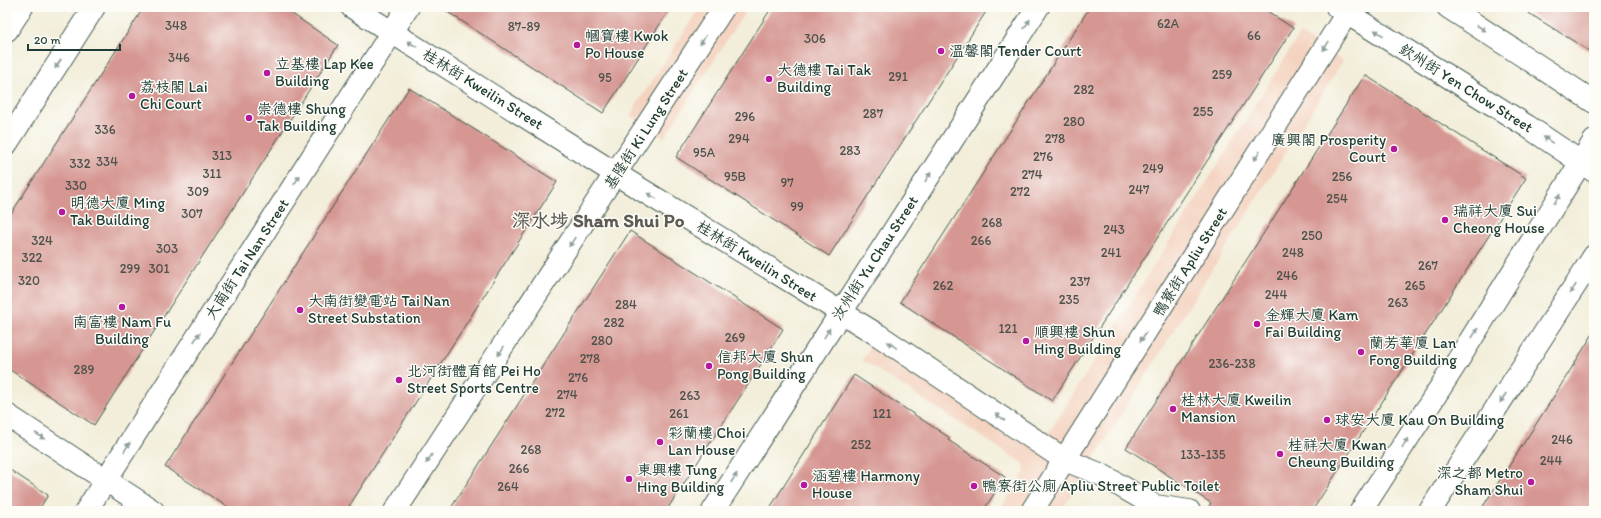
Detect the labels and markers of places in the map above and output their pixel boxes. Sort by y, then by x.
place label: 幗寶樓 Kwok Po House [585,27,669,62]
marker: 幗寶樓 Kwok Po House [572,40,582,50]
place label: 溫馨閣 Tender Court [949,42,1082,60]
marker: 溫馨閣 Tender Court [936,46,946,56]
place label: 立基樓 Lap Kee Building [275,55,374,90]
place label: 大德樓 Tai Tak Building [777,61,872,96]
marker: 立基樓 Lap Kee Building [262,68,272,78]
marker: 大德樓 Tai Tak Building [764,74,774,84]
place label: 荔枝閣 Lai Chi Court [140,78,208,113]
marker: 荔枝閣 Lai Chi Court [127,91,137,101]
place label: 崇德樓 Shung Tak Building [257,100,346,135]
marker: 崇德樓 Shung Tak Building [244,113,254,123]
place label: 廣興閣 Prosperity Court [1271,131,1386,166]
marker: 廣興閣 Prosperity Court [1389,144,1399,154]
place label: 明德大廈 Ming Tak Building [70,194,165,229]
place label: 瑞祥大廈 Sui Cheong House [1453,202,1545,237]
marker: 明德大廈 Ming Tak Building [57,207,67,217]
marker: 瑞祥大廈 Sui Cheong House [1440,215,1450,225]
place label: 大南街變電站 Tai Nan Street Substation [308,292,450,327]
marker: 南富樓 Nam Fu Building [117,302,127,312]
marker: 大南街變電站 Tai Nan Street Substation [295,305,305,315]
place label: 金輝大廈 Kam Fai Building [1265,306,1359,341]
place label: 南富樓 Nam Fu Building [73,313,171,348]
marker: 金輝大廈 Kam Fai Building [1252,319,1262,329]
place label: 順興樓 Shun Hing Building [1034,323,1122,358]
place label: 蘭芳華廈 Lan Fong Building [1369,334,1457,369]
marker: 順興樓 Shun Hing Building [1021,336,1031,346]
marker: 蘭芳華廈 Lan Fong Building [1356,347,1366,357]
place label: 信邦大廈 Shun Pong Building [717,348,813,383]
marker: 信邦大廈 Shun Pong Building [704,361,714,371]
place label: 北河街體育館 Pei Ho Street Sports Centre [407,362,541,397]
marker: 北河街體育館 Pei Ho Street Sports Centre [394,375,404,385]
place label: 桂林大廈 Kweilin Mansion [1181,391,1292,426]
marker: 桂林大廈 Kweilin Mansion [1168,404,1178,414]
place label: 球安大廈 Kau On Building [1335,411,1505,429]
marker: 球安大廈 Kau On Building [1322,415,1332,425]
place label: 彩蘭樓 Choi Lan House [668,424,746,459]
place label: 桂祥大廈 Kwan Cheung Building [1288,436,1395,471]
marker: 彩蘭樓 Choi Lan House [655,437,665,447]
marker: 桂祥大廈 Kwan Cheung Building [1275,449,1285,459]
place label: 東興樓 Tung Hing Building [637,461,725,496]
place label: 深之都 Metro Sham Shui [1437,464,1523,499]
place label: 涵碧樓 Harmony House [812,467,920,502]
marker: 東興樓 Tung Hing Building [624,474,634,484]
place label: 鴨寮街公廁 Apliu Street Public Toilet [982,477,1220,495]
marker: 深之都 Metro Sham Shui [1526,477,1536,487]
marker: 涵碧樓 Harmony House [799,480,809,490]
marker: 鴨寮街公廁 Apliu Street Public Toilet [969,481,979,491]

